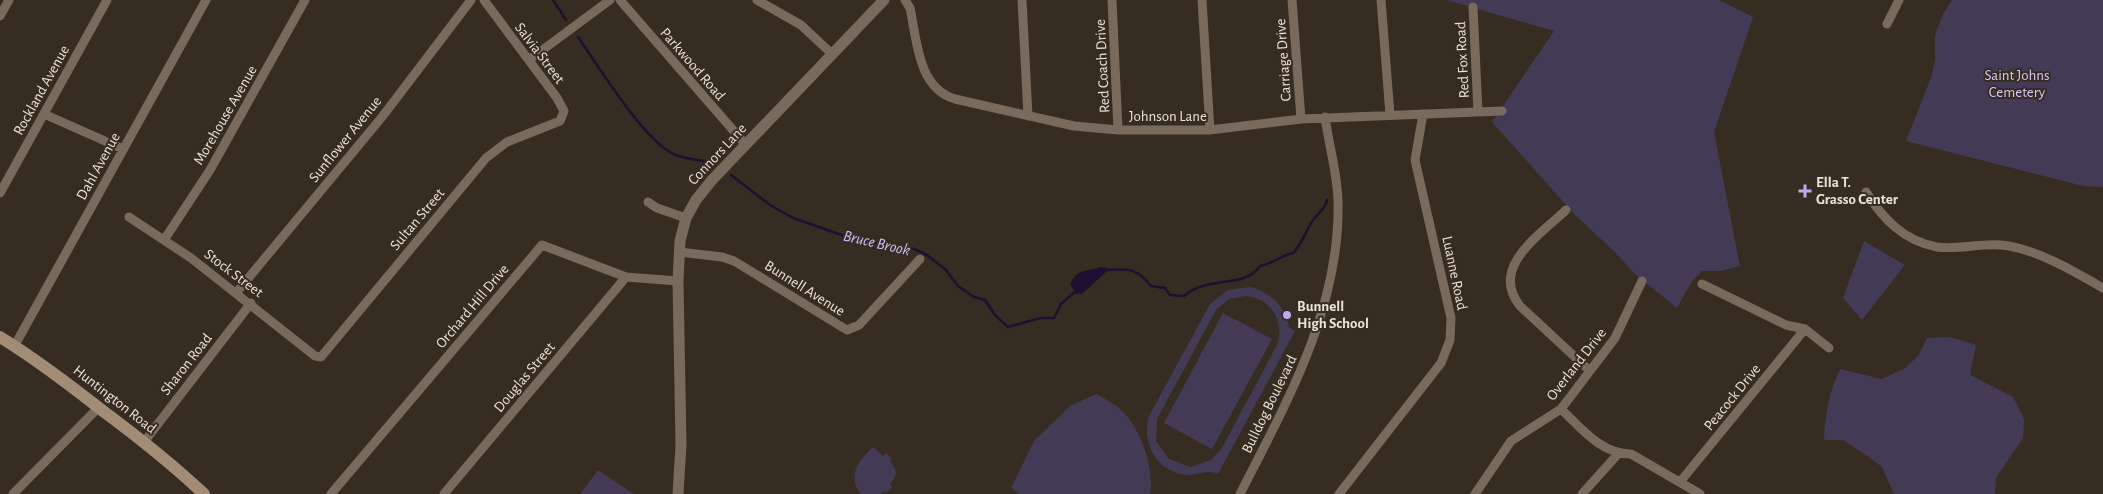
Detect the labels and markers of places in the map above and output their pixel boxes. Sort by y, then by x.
place label: Ella T. Grasso Center [1816,175,1899,207]
marker: Ella T. Grasso Center [1798,184,1812,198]
place label: Bunnell High School [1297,299,1369,331]
marker: Bunnell High School [1281,309,1293,321]

